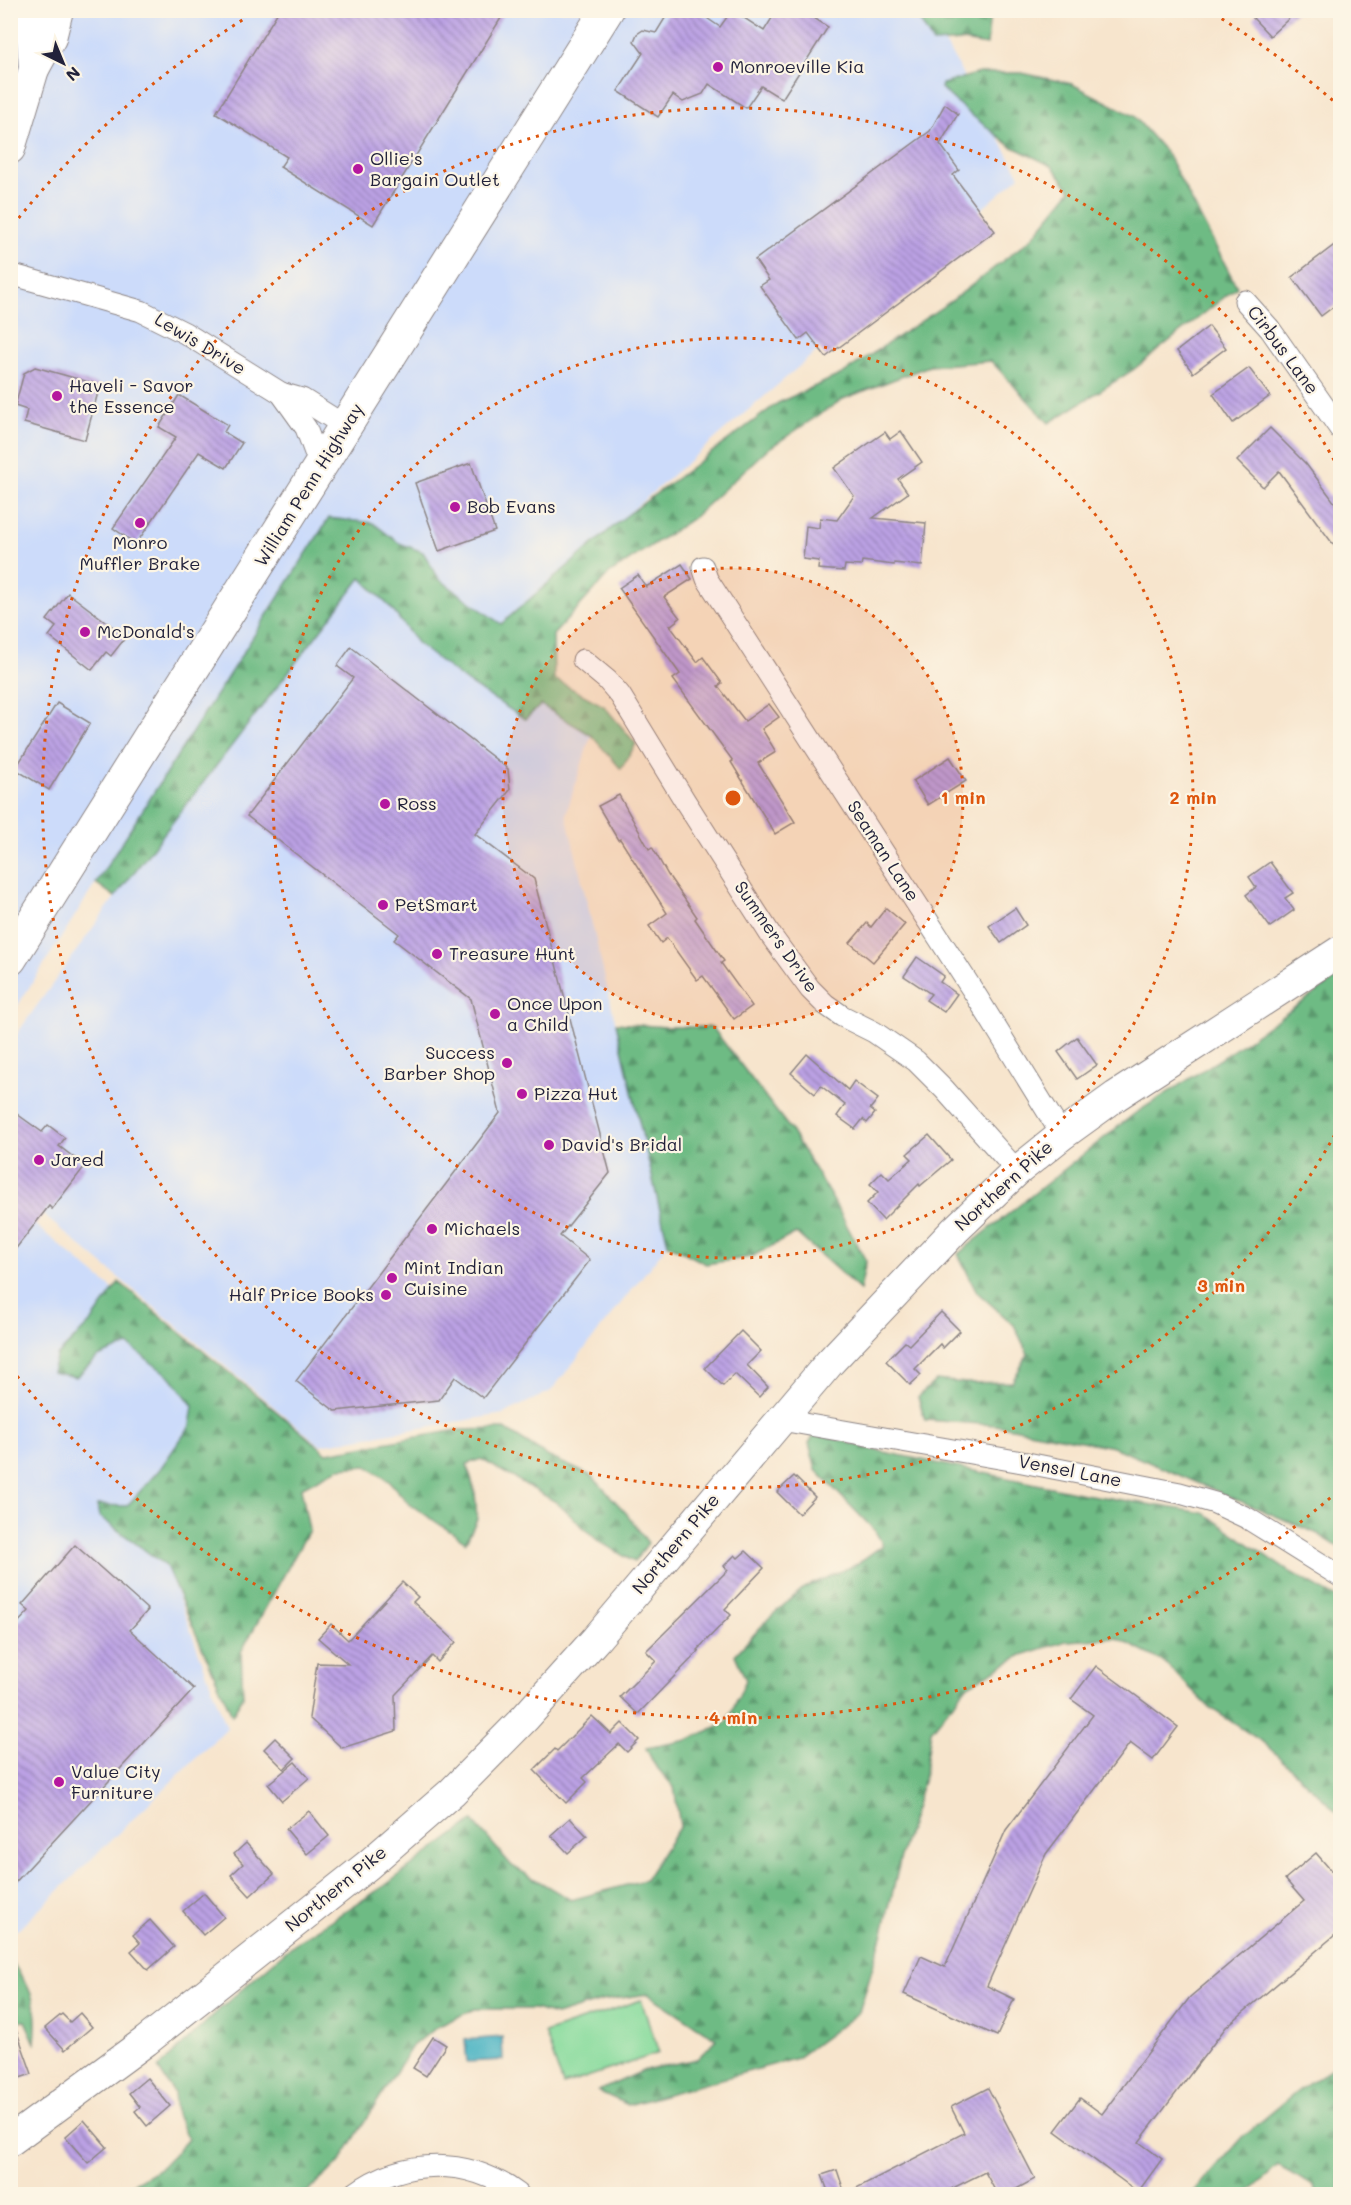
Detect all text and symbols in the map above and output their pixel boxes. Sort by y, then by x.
north arrow [33,33,93,93]
place label: Monroeville Kia [730,54,864,78]
marker: Monroeville Kia [711,60,725,74]
text: N [62,63,85,86]
place label: Ollie's Bargain Outlet [370,146,500,191]
marker: Ollie's Bargain Outlet [351,162,365,176]
street label: Cirbus Lane [1243,300,1325,399]
street label: Lewis Drive [151,307,250,380]
place label: Haveli - Savor the Essence [69,373,193,418]
marker: Haveli - Savor the Essence [50,389,64,403]
street label: William Penn Highway [248,398,368,571]
place label: Bob Evans [467,494,556,518]
marker: Bob Evans [448,500,462,514]
marker: Monro Muffler Brake [133,516,147,530]
place label: Monro Muffler Brake [80,530,200,575]
place label: McDonald's [97,619,195,643]
marker: McDonald's [78,625,92,639]
text: 1 min [940,785,986,809]
text: 2 min [1169,785,1217,809]
centre of rings [723,788,743,808]
place label: Ross [397,791,437,815]
street label: Seaman Lane [842,795,925,905]
marker: Ross [378,797,392,811]
street label: Summers Drive [729,876,824,997]
place label: PetSmart [395,892,478,916]
marker: PetSmart [376,898,390,912]
place label: Treasure Hunt [449,941,576,965]
marker: Treasure Hunt [430,947,444,961]
place label: Once Upon a Child [507,991,602,1036]
marker: Once Upon a Child [488,1007,502,1021]
place label: Success Barber Shop [384,1040,495,1085]
marker: Success Barber Shop [500,1056,514,1070]
place label: Pizza Hut [534,1081,618,1105]
marker: Pizza Hut [515,1087,529,1101]
place label: David's Bridal [561,1132,682,1156]
street label: Northern Pike [949,1135,1058,1236]
marker: David's Bridal [542,1138,556,1152]
place label: Jared [51,1147,104,1171]
marker: Jared [32,1153,46,1167]
place label: Michaels [444,1216,520,1240]
marker: Michaels [425,1222,439,1236]
place label: Mint Indian Cuisine [404,1255,503,1300]
marker: Mint Indian Cuisine [385,1271,399,1285]
text: 3 min [1197,1273,1245,1297]
place label: Half Price Books [229,1282,374,1306]
marker: Half Price Books [379,1288,393,1302]
street label: Vensel Lane [1017,1448,1124,1492]
street label: Northern Pike [626,1488,724,1599]
text: 4 min [709,1705,757,1729]
place label: Value City Furniture [71,1759,161,1804]
marker: Value City Furniture [52,1775,66,1789]
street label: Northern Pike [280,1840,391,1937]

